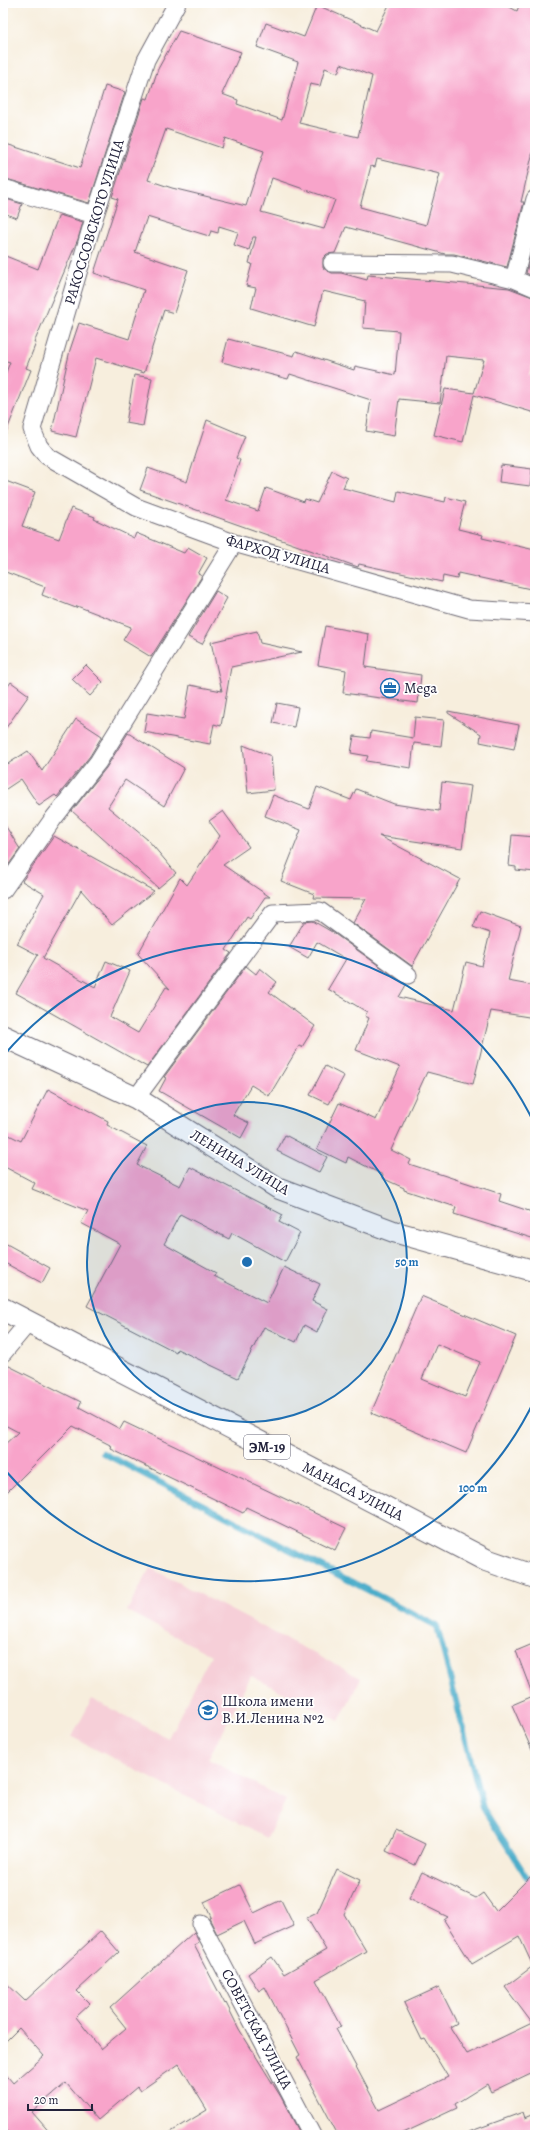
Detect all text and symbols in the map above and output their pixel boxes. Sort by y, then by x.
street label: РАКОССОВСКОГО УЛИЦА [59,137,129,307]
street label: ФАРХОД УЛИЦА [224,530,333,579]
office icon: Mega [379,677,401,699]
place label: Mega [404,678,437,698]
street label: ЛЕНИНА УЛИЦА [187,1124,294,1200]
text: 50 m [395,1254,419,1270]
centre of rings [240,1255,254,1269]
road number: ЭМ-19 [244,1435,290,1459]
street label: МАНАСА УЛИЦА [299,1457,407,1525]
text: 100 m [459,1480,487,1496]
place label: Школа имени В.И.Ленина №2 [222,1691,324,1728]
school or university icon: Школа имени В.И.Ленина №2 [197,1699,219,1721]
street label: СОВЕТСКАЯ УЛИЦА [217,1965,297,2093]
scale bar [28,2086,92,2112]
text: 20 m [34,2092,58,2108]

